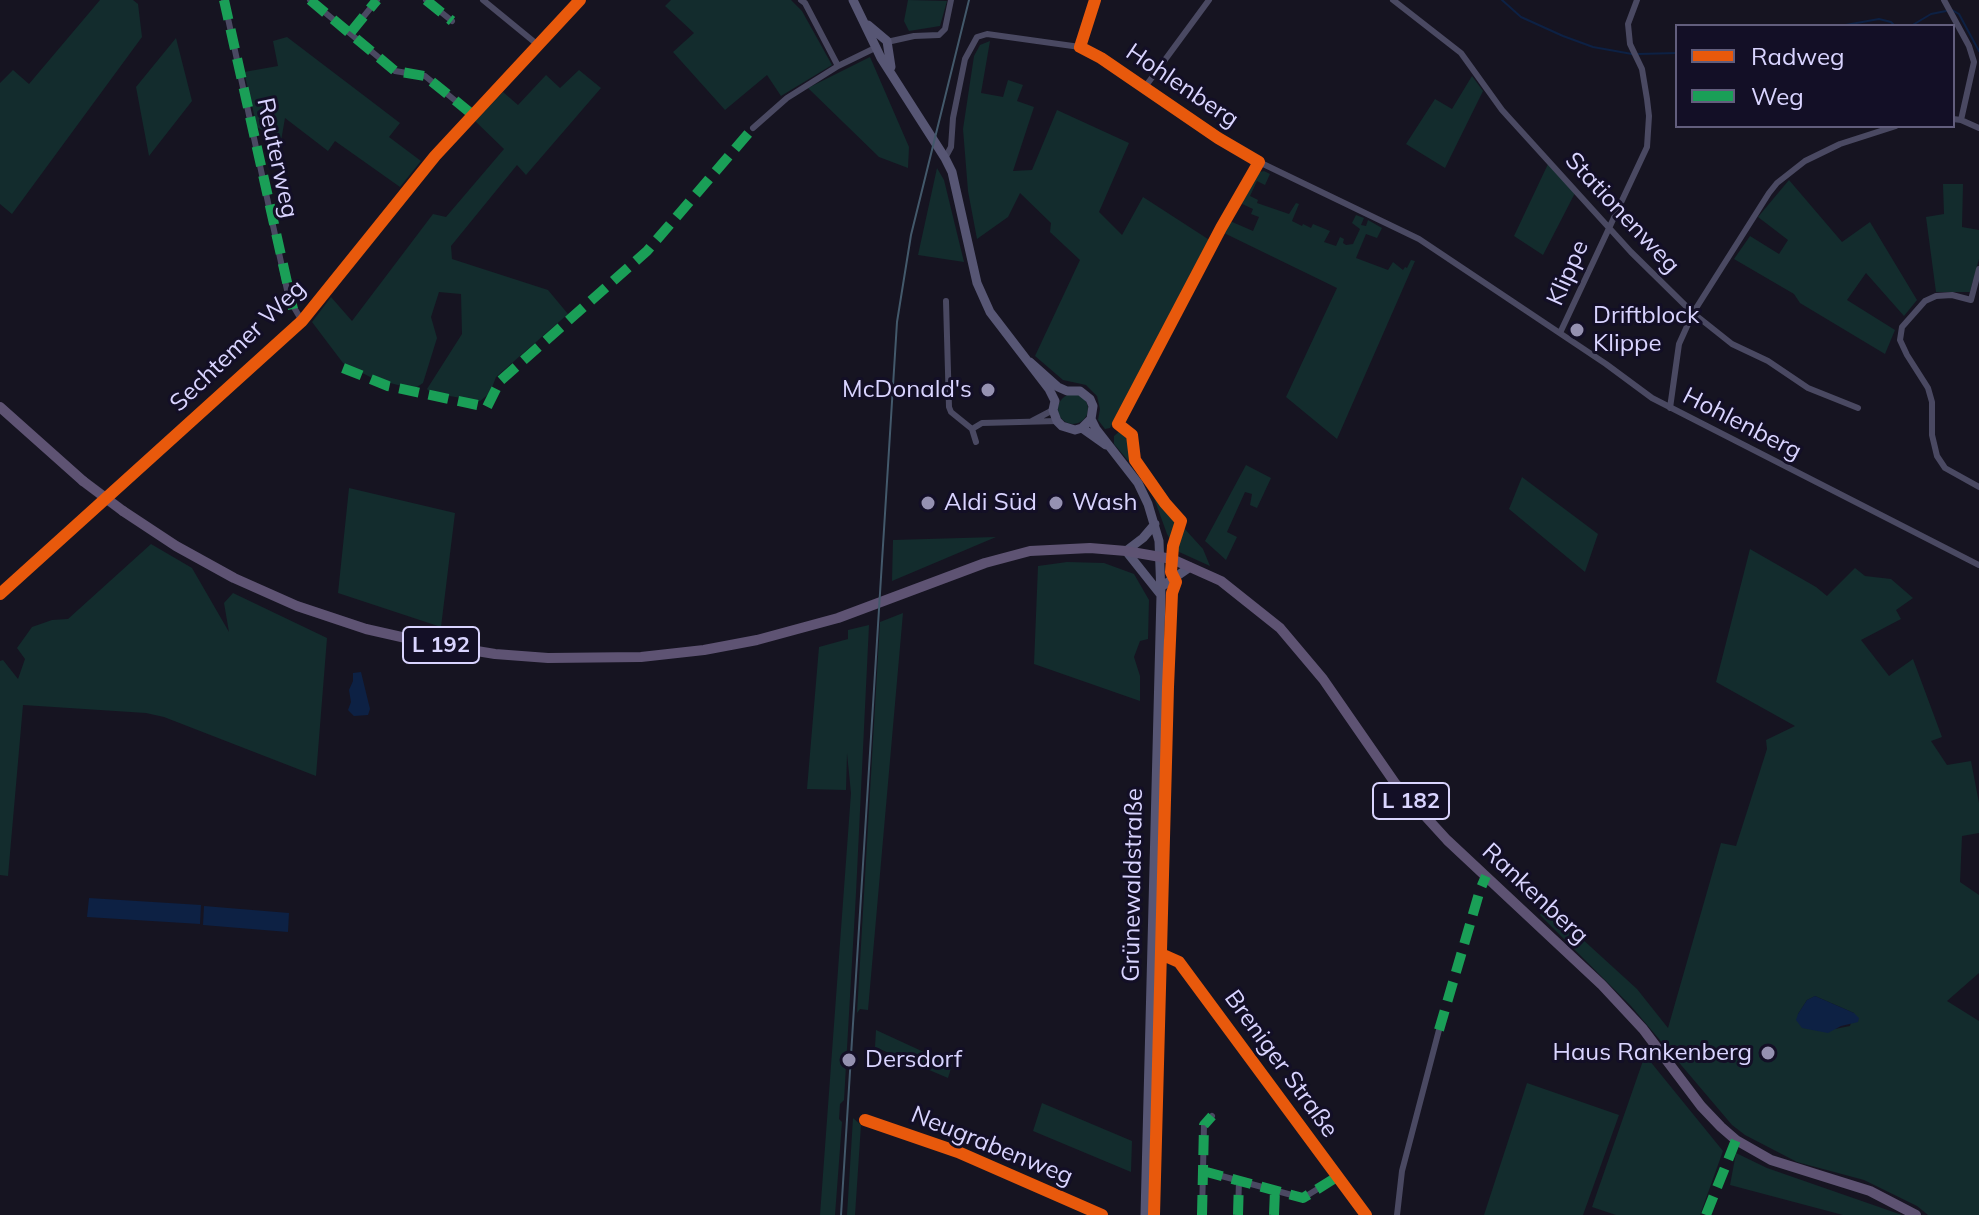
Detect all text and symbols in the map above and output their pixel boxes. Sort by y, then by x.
legend [1675,24,1955,128]
street label: Hohlenberg [1120,38,1244,134]
text: Radweg [1751,41,1845,71]
text: Weg [1751,81,1804,111]
street label: Reuterweg [250,95,304,221]
street label: Stationenweg [1559,147,1685,279]
street label: Klippe [1541,236,1595,310]
street label: Sechtemer Weg [164,274,312,418]
place label: Driftblock Klippe [1593,302,1699,358]
marker: Driftblock Klippe [1568,321,1586,339]
place label: McDonald's [842,376,972,404]
marker: McDonald's [979,381,997,399]
street label: Hohlenberg [1678,382,1806,466]
place label: Aldi Süd [944,489,1037,517]
place label: Wash [1072,489,1138,517]
marker: Aldi Süd [919,494,937,512]
marker: Wash [1047,494,1065,512]
road number: L 192 [403,627,479,663]
road number: L 182 [1373,783,1449,819]
street label: Grünewaldstraße [1117,788,1149,982]
street label: Rankenberg [1476,838,1594,950]
street label: Breniger Straße [1218,985,1344,1143]
place label: Haus Rankenberg [1553,1039,1752,1067]
marker: Haus Rankenberg [1759,1044,1777,1062]
place label: Dersdorf [865,1046,962,1074]
marker: Dersdorf [840,1051,858,1069]
street label: Neugrabenweg [907,1100,1077,1192]

